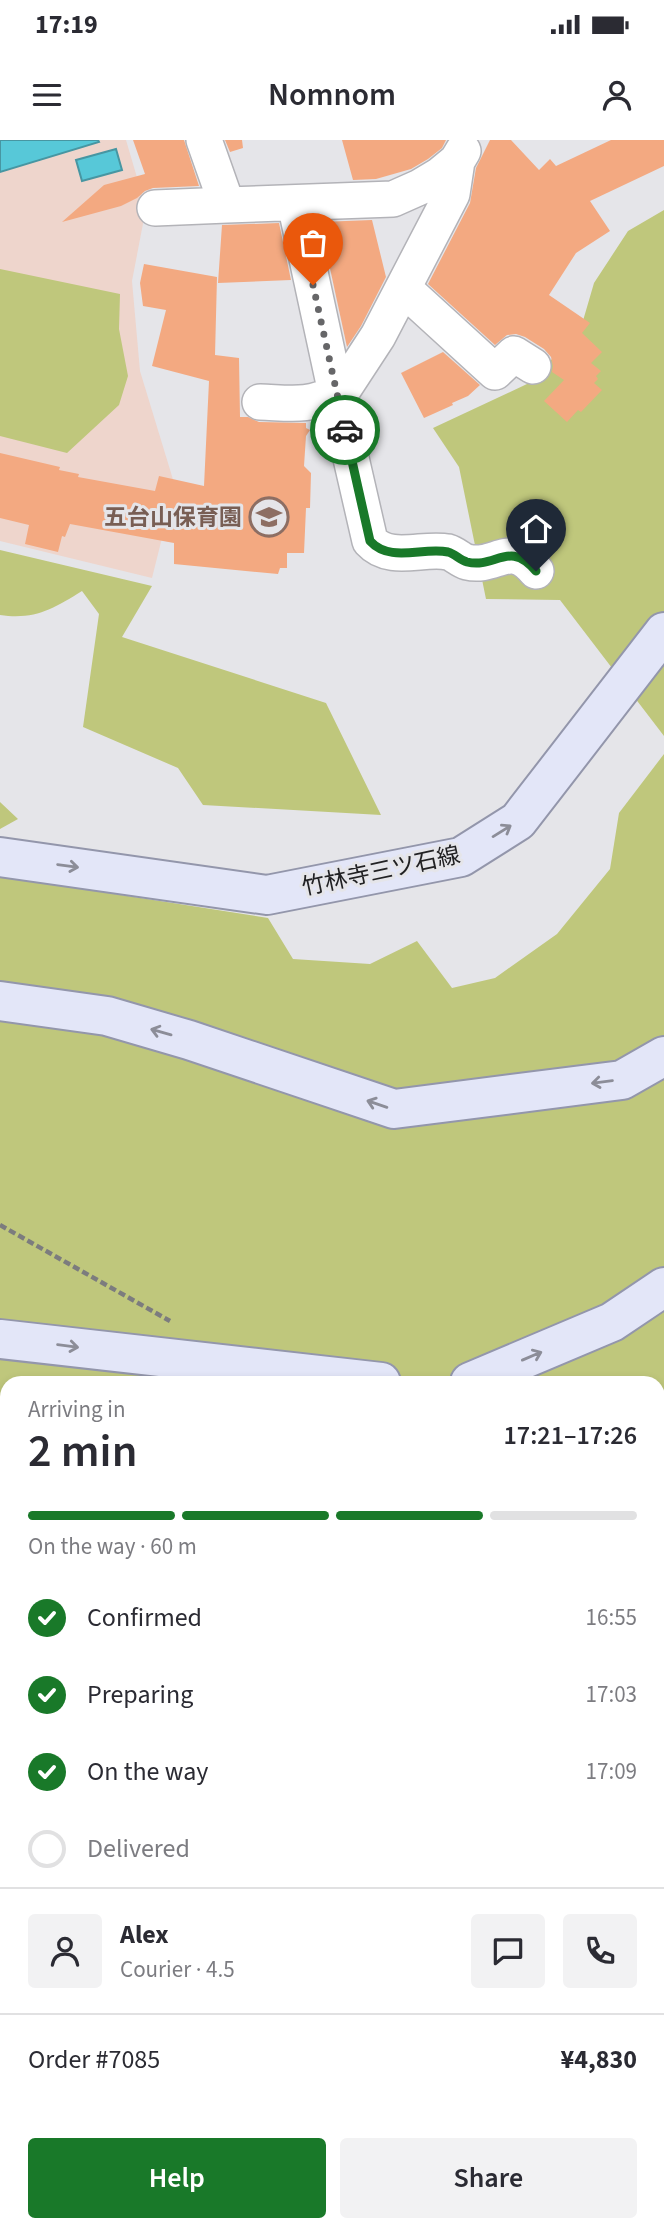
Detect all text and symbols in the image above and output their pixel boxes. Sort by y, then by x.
text: 17:19 [35,6,98,43]
text: Nomnom [268,72,396,118]
icon: menu [28,76,66,114]
icon: person [598,76,636,114]
pin [283,213,343,285]
icon: bag [294,224,332,262]
courier [310,395,380,465]
icon: car [326,411,364,449]
school or university icon: 五台山保育園 [248,496,290,538]
pin [506,499,566,571]
place label: 五台山保育園 [104,501,242,534]
icon: home [517,510,555,548]
one-way arrow [492,824,512,838]
street label: 竹林寺三ツ石線 [299,838,463,904]
one-way arrow [56,860,78,873]
one-way arrow [151,1025,173,1038]
one-way arrow [591,1076,614,1089]
one-way arrow [367,1097,389,1109]
one-way arrow [56,1339,79,1352]
one-way arrow [521,1349,543,1362]
text: Arriving in [28,1393,126,1426]
text: 17:21–17:26 [504,1417,637,1454]
text: 2 min [28,1419,137,1484]
text: On the way · 60 m [28,1530,197,1563]
icon: check [28,1599,66,1637]
text: Confirmed [87,1599,202,1636]
text: 16:55 [586,1601,637,1634]
icon: check [28,1676,66,1714]
text: Preparing [87,1676,193,1713]
text: 17:03 [586,1678,637,1711]
icon: check [28,1753,66,1791]
text: On the way [87,1753,208,1790]
text: 17:09 [586,1755,637,1788]
text: Delivered [87,1830,190,1867]
button: person [28,1914,102,1988]
button: chat [471,1914,545,1988]
button: phone [563,1914,637,1988]
text: Alex [120,1916,169,1953]
text: Courier · 4.5 [120,1953,235,1986]
text: Order #7085 [28,2041,160,2078]
text: ¥4,830 [561,2041,637,2078]
button: Help [28,2138,326,2218]
button: Share [340,2138,637,2218]

